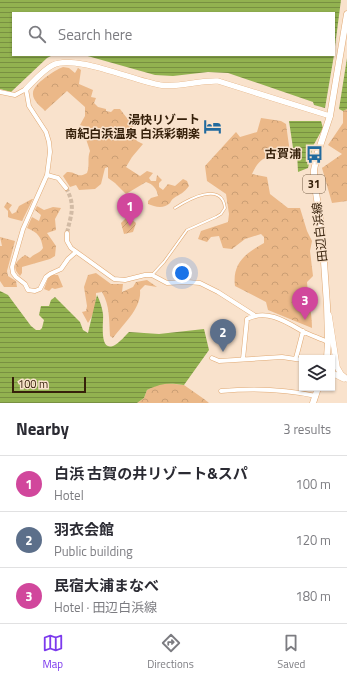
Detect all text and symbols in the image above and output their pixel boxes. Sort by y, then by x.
search box [12,12,335,56]
icon: search [26,23,48,45]
text: Search here [58,23,132,46]
place label: 湯快リゾート 南紀白浜温泉 白浜彩朝楽 [65,110,200,143]
hotel icon: 湯快リゾート 南紀白浜温泉 白浜彩朝楽 [203,117,223,137]
place label: 古賀浦 [265,144,301,163]
bus stop icon: 古賀浦 [304,144,324,164]
road number: 31 [303,175,325,193]
pin: 1 [117,193,143,226]
street label: 田辺白浜線 [307,201,332,263]
your location [172,263,192,283]
pin: 3 [292,287,318,320]
pin: 2 [210,319,236,352]
map controls [299,355,335,391]
button: layers [299,355,335,391]
scale bar [12,375,86,394]
text: 100 m [18,376,48,392]
text: Nearby [16,416,69,442]
text: 3 results [283,419,331,439]
text: 白浜 古賀の井リゾート&スパ [54,462,248,485]
text: 1 [25,474,33,494]
text: 100 m [295,474,331,494]
text: Hotel [54,485,84,505]
text: 羽衣会館 [54,518,114,541]
text: 2 [25,530,33,550]
text: 120 m [295,530,331,550]
text: Public building [54,541,133,561]
text: 民宿大浦まなべ [54,574,159,597]
text: 3 [25,586,33,606]
text: 180 m [295,586,331,606]
text: Hotel · 田辺白浜線 [54,597,157,617]
tab: Map [42,632,64,672]
tab: Directions [147,632,194,672]
tab: Saved [277,632,305,672]

